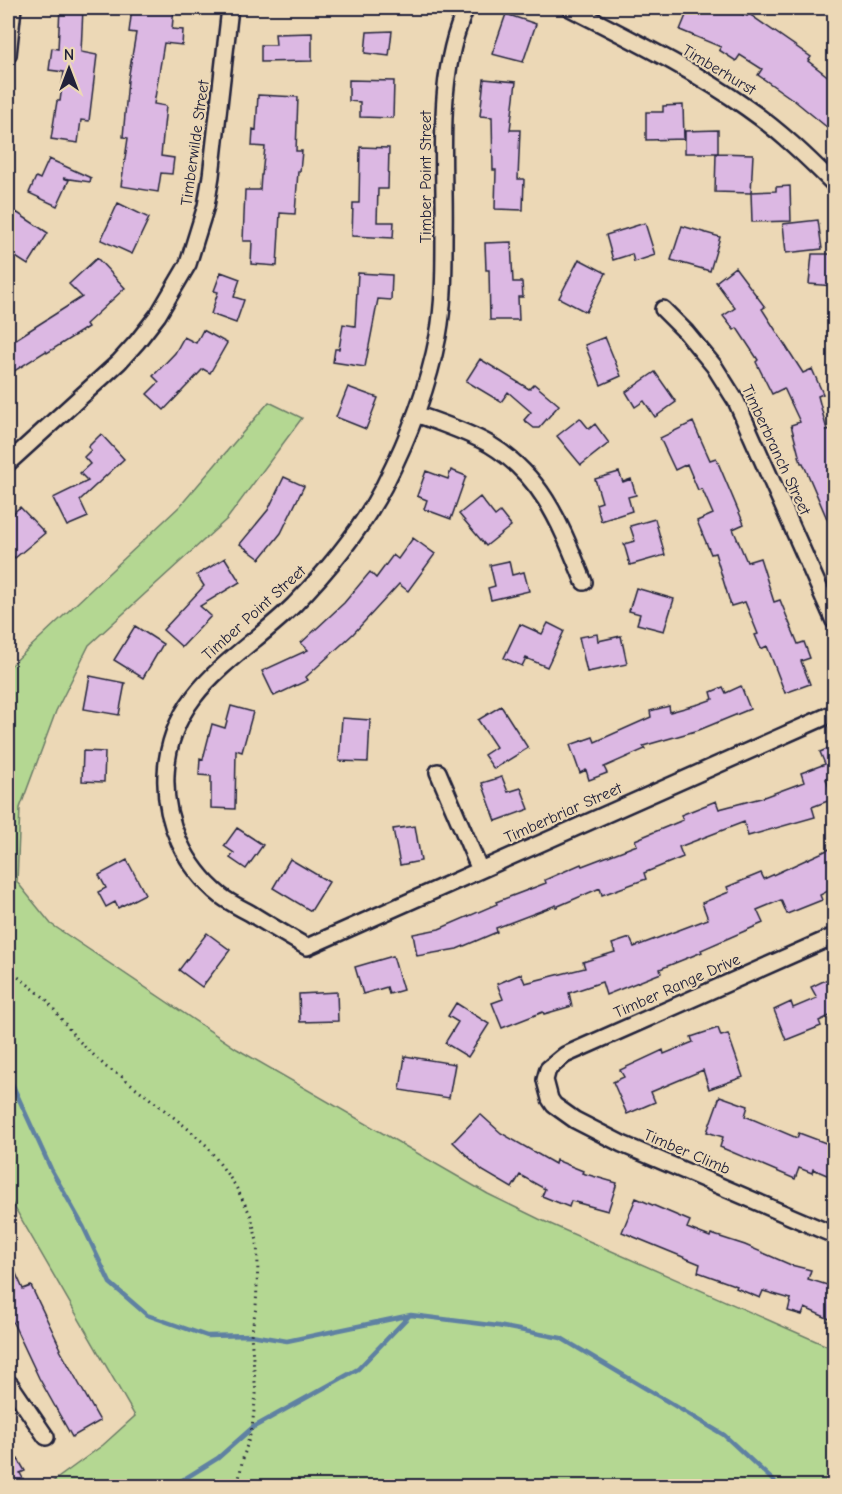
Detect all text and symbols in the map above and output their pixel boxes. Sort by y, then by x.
north arrow [39,39,99,99]
street label: Timberhurst [679,41,759,99]
text: N [64,46,74,64]
street label: Timberwilde Street [177,79,213,207]
street label: Timber Point Street [417,110,435,243]
street label: Timberbranch Street [738,382,814,518]
street label: Timber Point Street [199,562,310,664]
street label: Timberbriar Street [501,779,625,847]
street label: Timber Range Drive [611,950,743,1022]
street label: Timber Climb [641,1126,733,1178]

